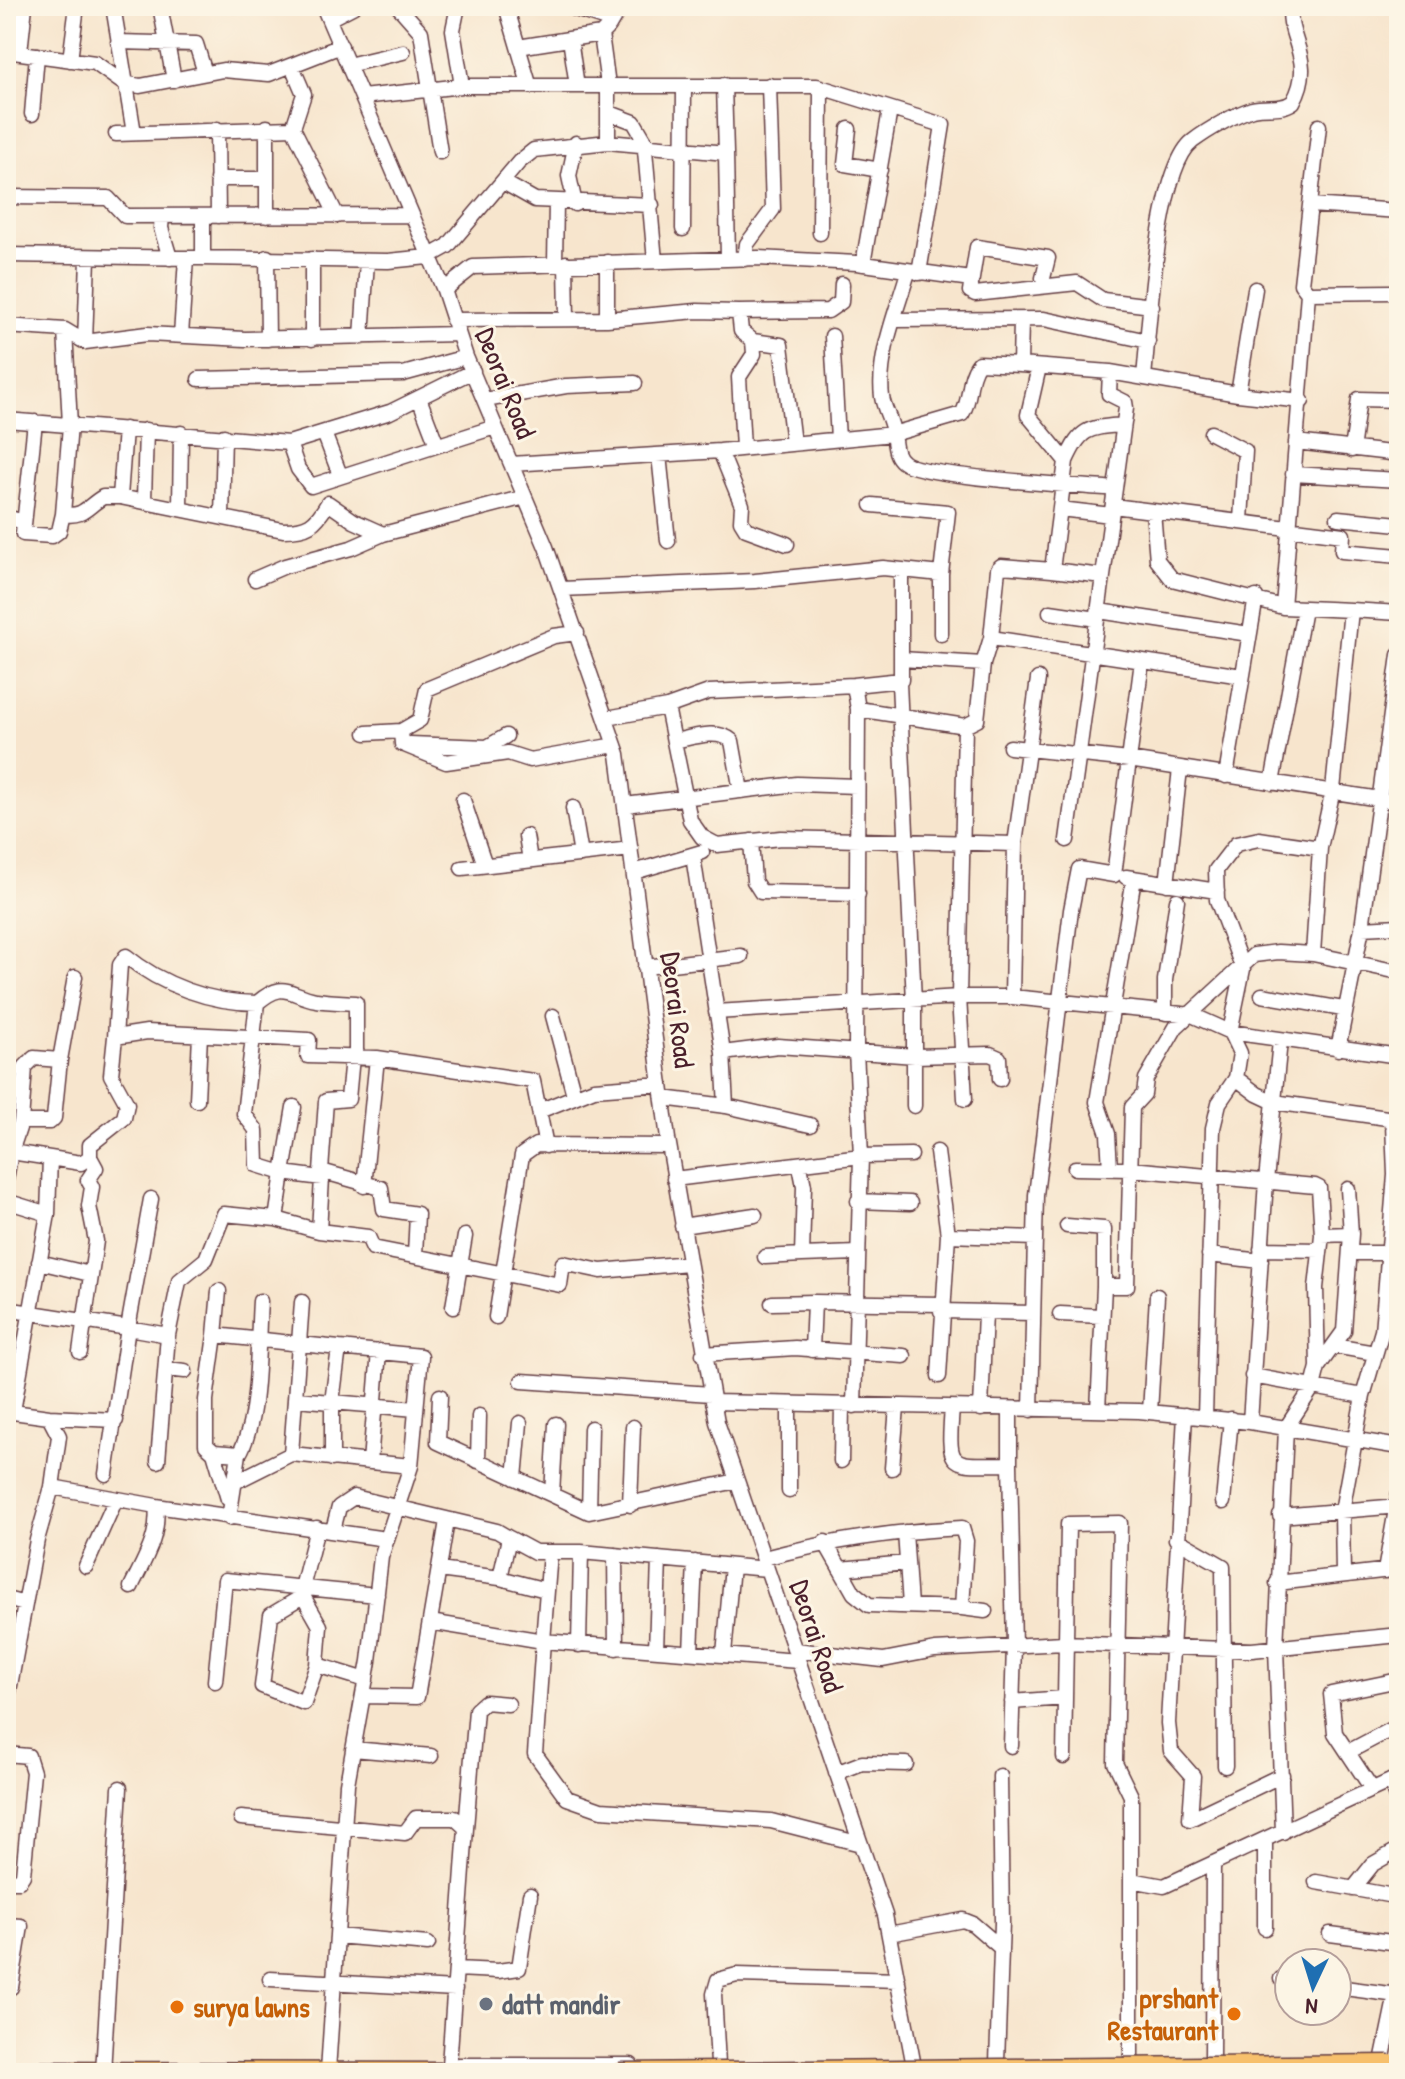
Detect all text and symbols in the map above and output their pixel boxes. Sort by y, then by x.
street label: Deorai Road [467,322,545,444]
street label: Deorai Road [652,950,704,1070]
street label: Deorai Road [781,1575,853,1697]
north arrow [1273,1947,1353,2027]
place label: prshant Restaurant [1108,1979,1219,2049]
place label: datt mandir [502,1985,620,2023]
place label: surya lawns [193,1988,310,2027]
text: N [1304,1992,1318,2022]
marker: datt mandir [477,1995,495,2013]
marker: surya lawns [168,1998,186,2016]
marker: prshant Restaurant [1225,2005,1243,2023]

